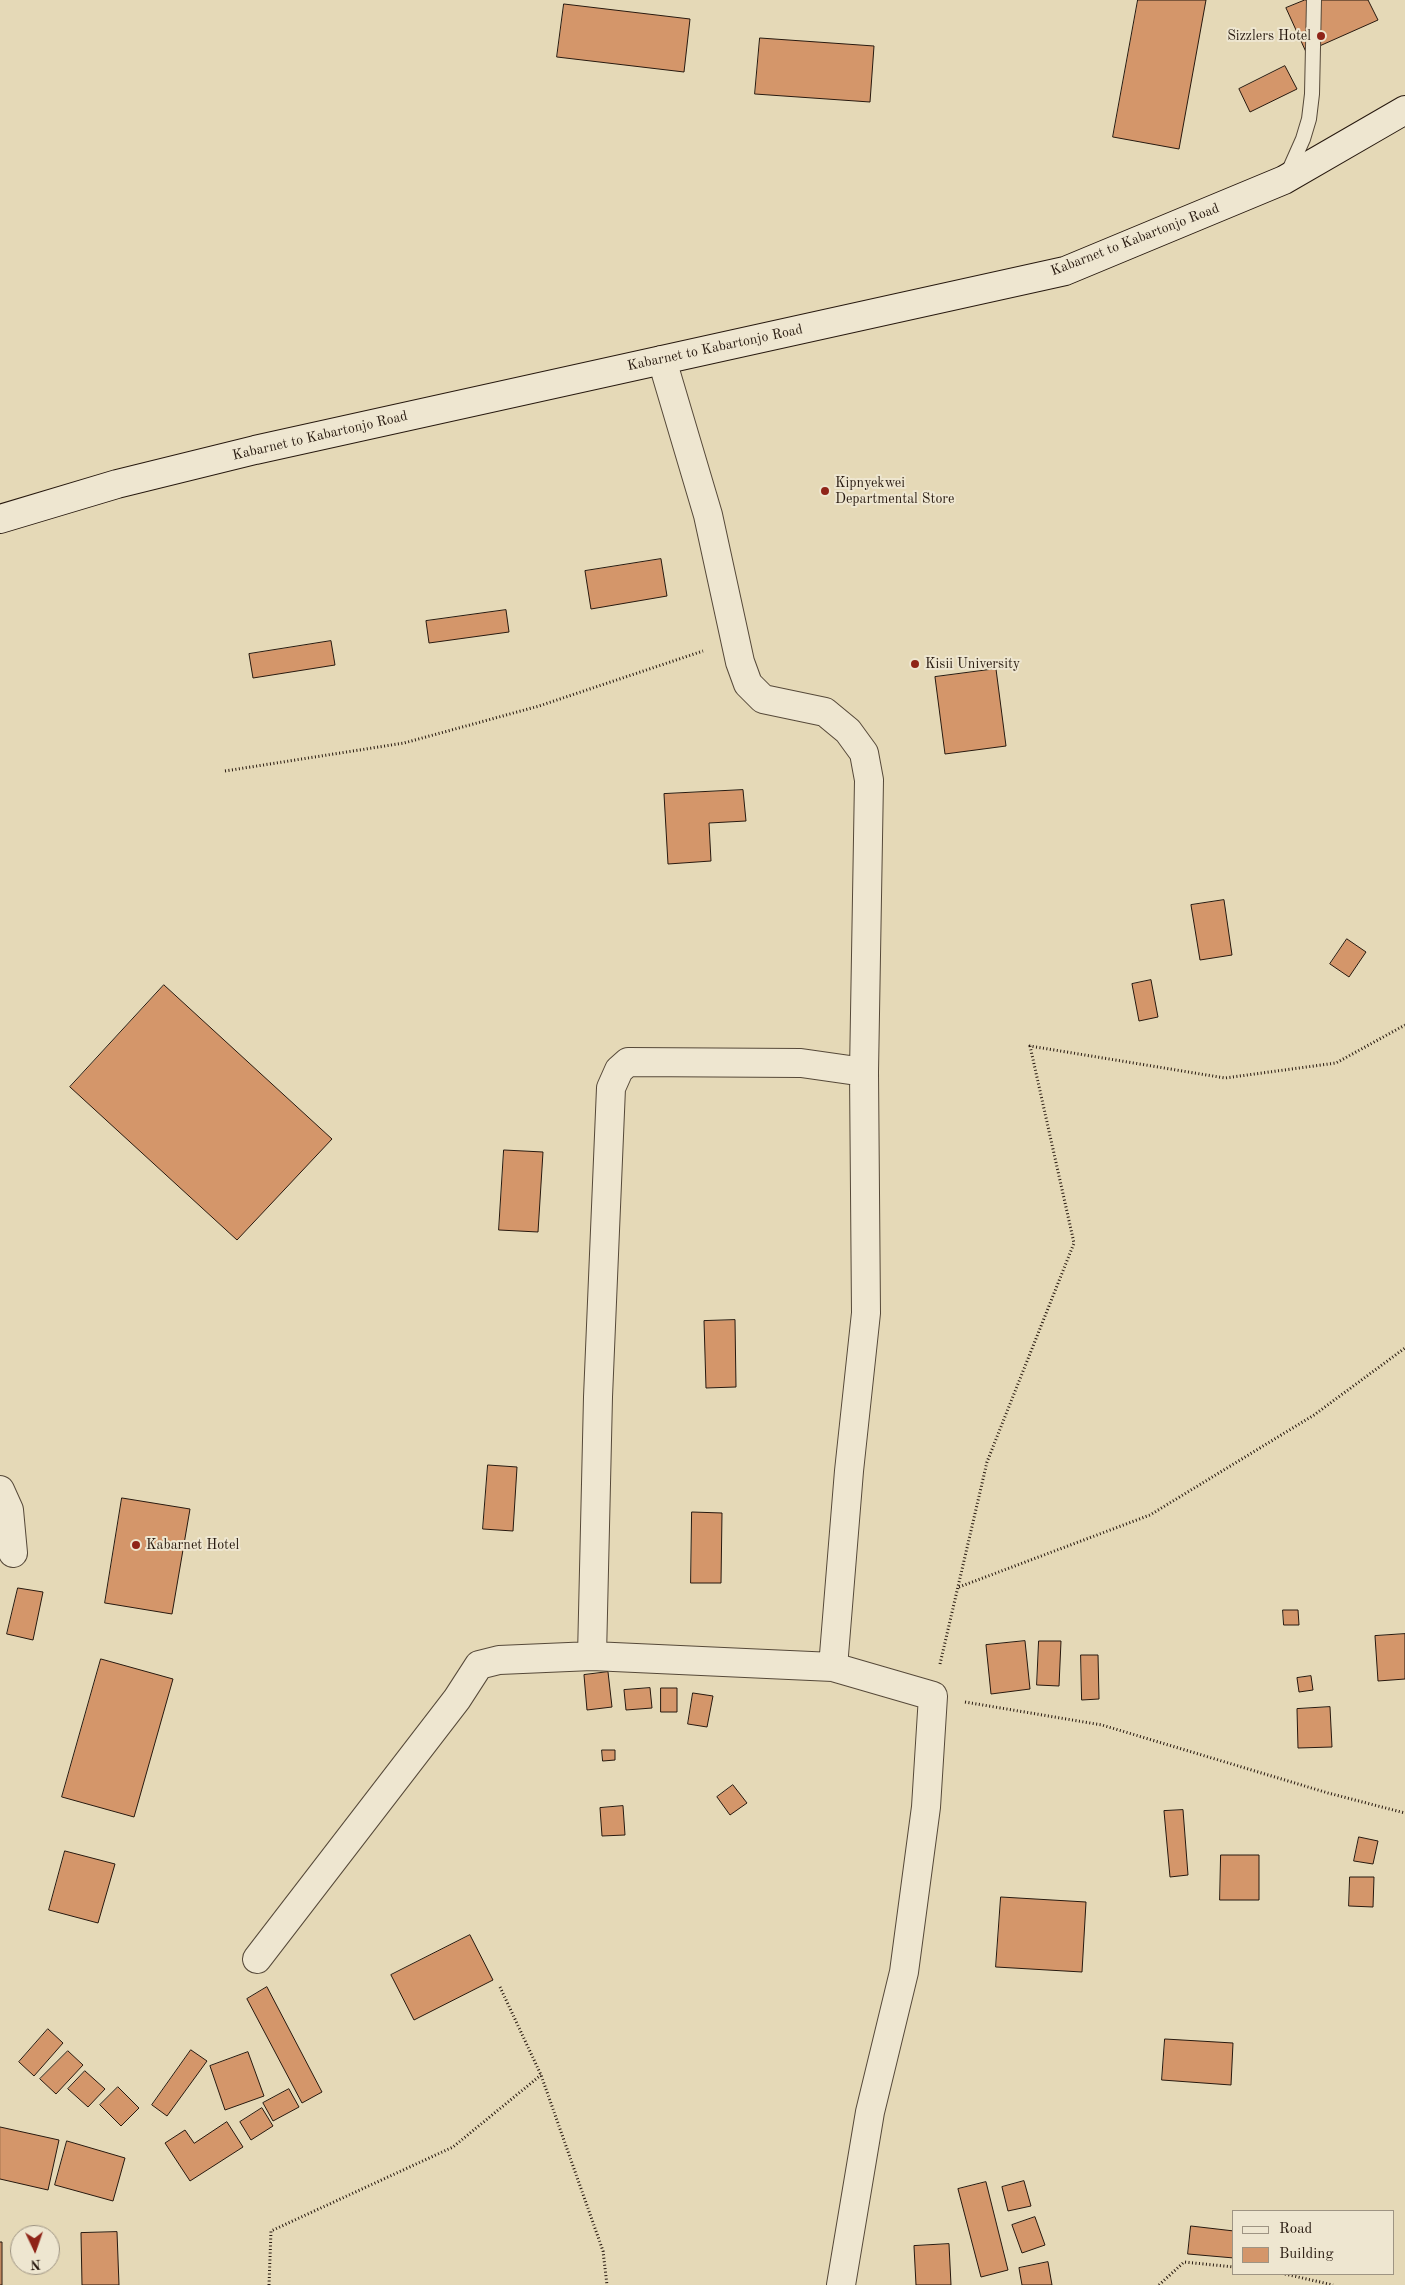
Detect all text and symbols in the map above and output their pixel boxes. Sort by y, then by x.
place label: Sizzlers Hotel [1227,28,1311,44]
marker: Sizzlers Hotel [1315,30,1327,42]
street label: Kabarnet to Kabartonjo Road [1048,200,1222,280]
street label: Kabarnet to Kabartonjo Road [626,321,804,375]
street label: Kabarnet to Kabartonjo Road [231,408,409,464]
place label: Kipnyekwei Departmental Store [835,475,955,508]
marker: Kipnyekwei Departmental Store [819,485,831,497]
place label: Kisii University [925,656,1020,672]
marker: Kisii University [909,658,921,670]
place label: Kabarnet Hotel [146,1537,239,1553]
marker: Kabarnet Hotel [130,1539,142,1551]
legend [1232,2210,1395,2275]
text: Road [1279,2222,1312,2237]
north arrow [10,2225,60,2275]
text: Building [1279,2247,1334,2262]
text: N [30,2257,41,2271]

